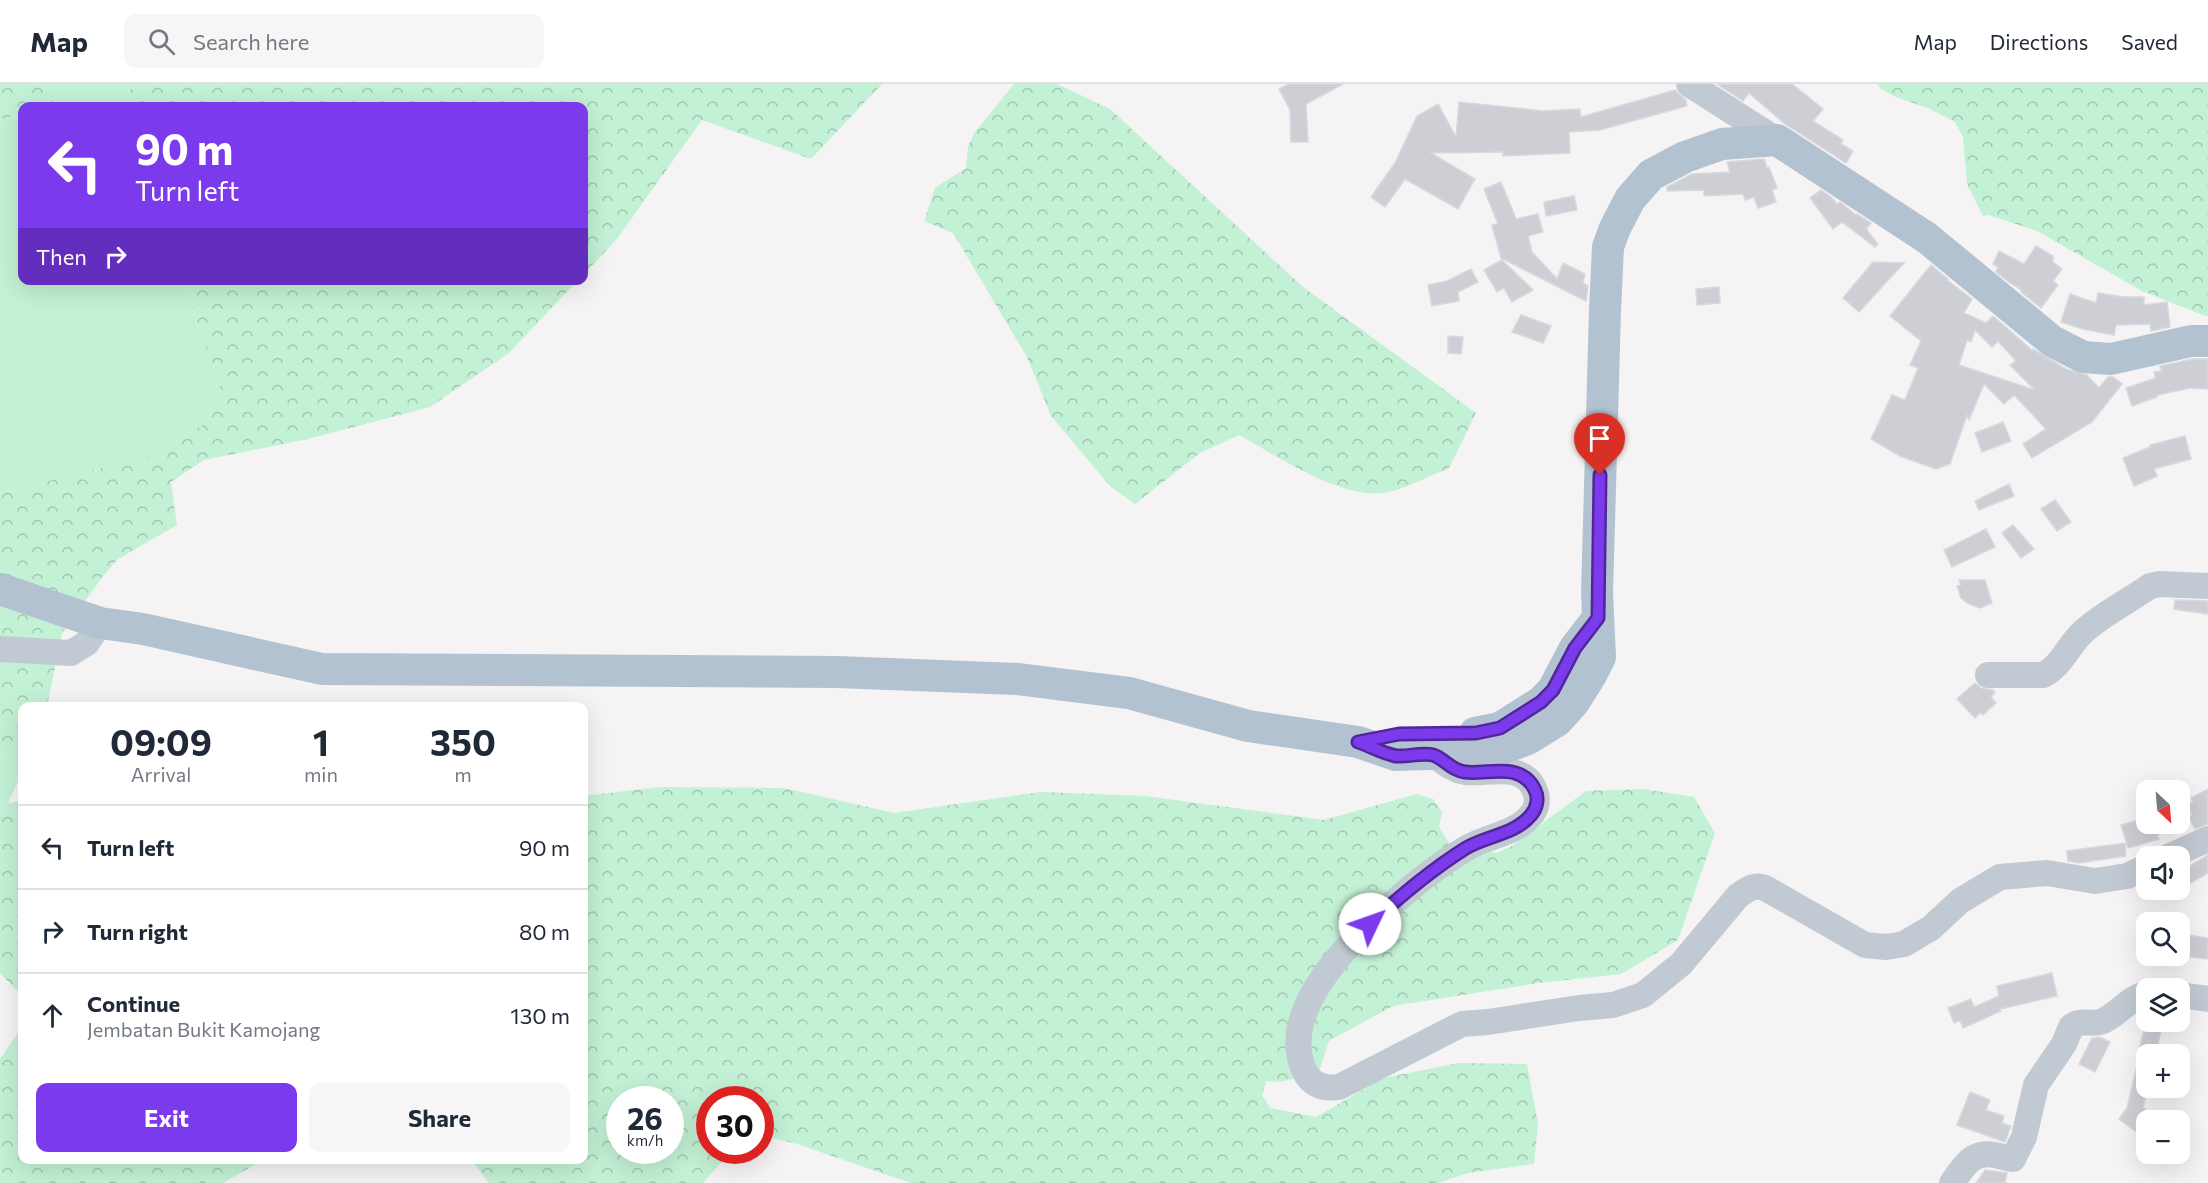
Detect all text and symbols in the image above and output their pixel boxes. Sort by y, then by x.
search box [124,14,544,68]
text: Map [30,24,88,58]
icon: search [145,25,178,58]
text: Search here [193,28,309,55]
text: Map [1914,29,1957,54]
text: Directions [1990,29,2088,54]
text: Saved [2121,29,2178,54]
text: 90 m [135,122,234,174]
icon: left [36,126,114,204]
text: Turn left [135,174,239,207]
icon: right [99,240,132,273]
text: Then [36,243,87,270]
pin [1574,413,1625,475]
icon: arrive [1583,422,1616,455]
text: 09:09 [110,719,212,763]
text: 1 [313,719,329,763]
text: 350 [430,719,496,763]
text: Arrival [131,762,191,786]
text: min [304,762,338,786]
text: m [454,762,472,786]
north arrow [2136,780,2190,834]
map controls [2136,780,2190,1164]
icon: left [36,831,69,864]
text: Turn left [87,834,174,861]
text: 90 m [519,834,570,861]
button: sound [2136,846,2190,900]
position arrow [1338,892,1402,956]
button: search [2136,912,2190,966]
icon: right [36,915,69,948]
text: Turn right [87,918,188,945]
text: 80 m [519,918,570,945]
button: layers [2136,978,2190,1032]
text: Continue [87,990,180,1017]
icon: ahead [36,999,69,1032]
text: 130 m [510,1002,570,1029]
text: Jembatan Bukit Kamojang [87,1017,320,1041]
button: + [2136,1044,2190,1098]
button: Exit [36,1083,297,1152]
button: Share [309,1083,570,1152]
speed limit sign: 30 [696,1086,774,1164]
text: 26 [627,1099,663,1136]
button: − [2136,1110,2190,1164]
text: km/h [627,1131,663,1149]

